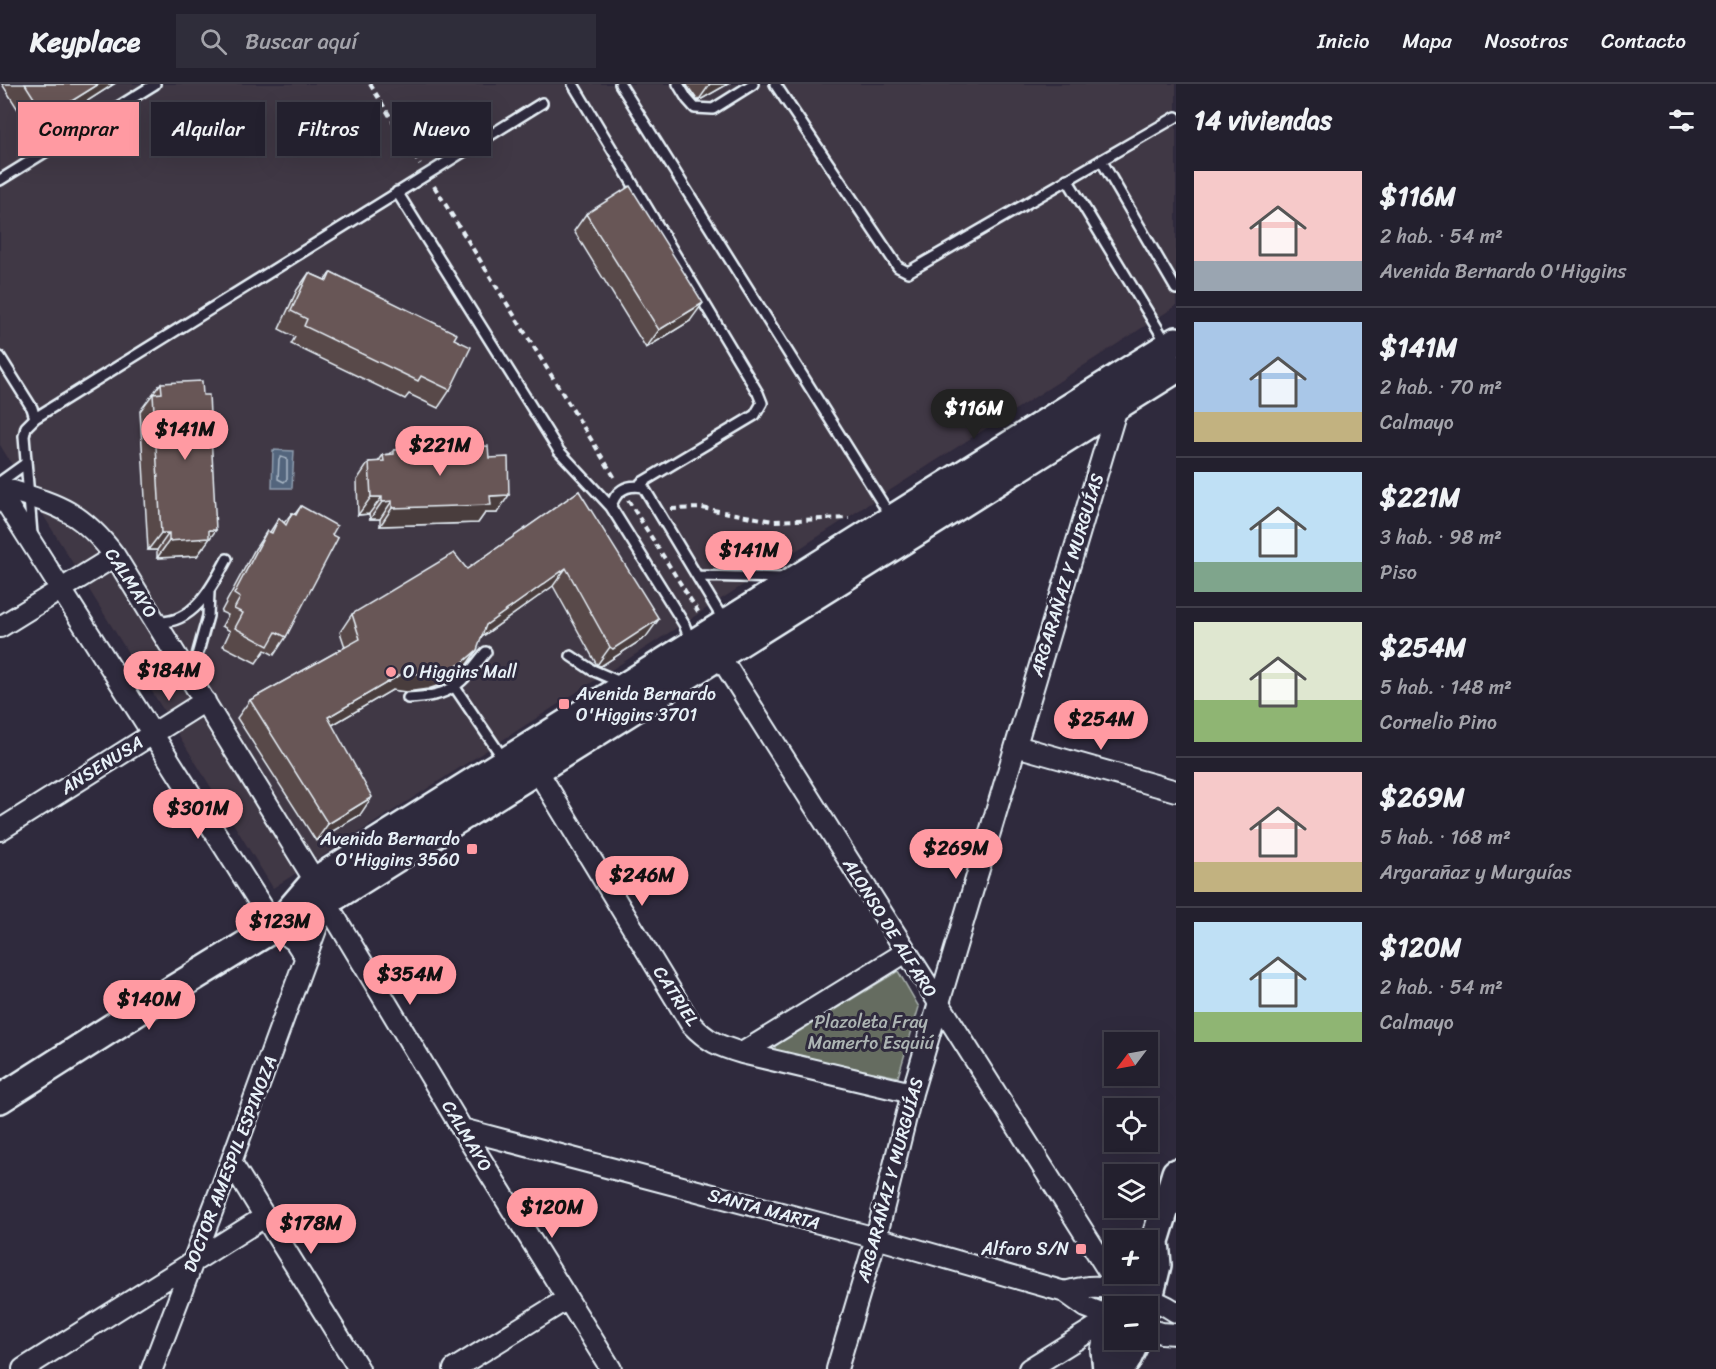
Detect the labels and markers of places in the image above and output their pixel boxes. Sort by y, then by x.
pin: $116M [932,389,1016,440]
pin: $141M [143,410,227,461]
pin: $221M [398,426,482,477]
pin: $141M [707,531,791,582]
pin: $184M [127,651,211,702]
place label: O Higgins Mall [403,656,518,688]
marker: O Higgins Mall [384,665,398,679]
place label: Avenida Bernardo O'Higgins 3701 [575,678,716,731]
marker: Avenida Bernardo O'Higgins 3701 [557,697,571,711]
pin: $254M [1059,700,1143,751]
pin: $301M [156,789,240,840]
place label: Avenida Bernardo O'Higgins 3560 [319,823,460,876]
pin: $269M [914,829,998,880]
marker: Avenida Bernardo O'Higgins 3560 [465,842,479,856]
pin: $246M [600,856,684,907]
pin: $123M [238,902,322,953]
pin: $354M [368,955,452,1006]
pin: $140M [107,980,191,1031]
pin: $120M [510,1188,594,1239]
pin: $178M [269,1204,353,1255]
place label: Alfaro S/N [980,1233,1070,1265]
marker: Alfaro S/N [1074,1242,1088,1256]

